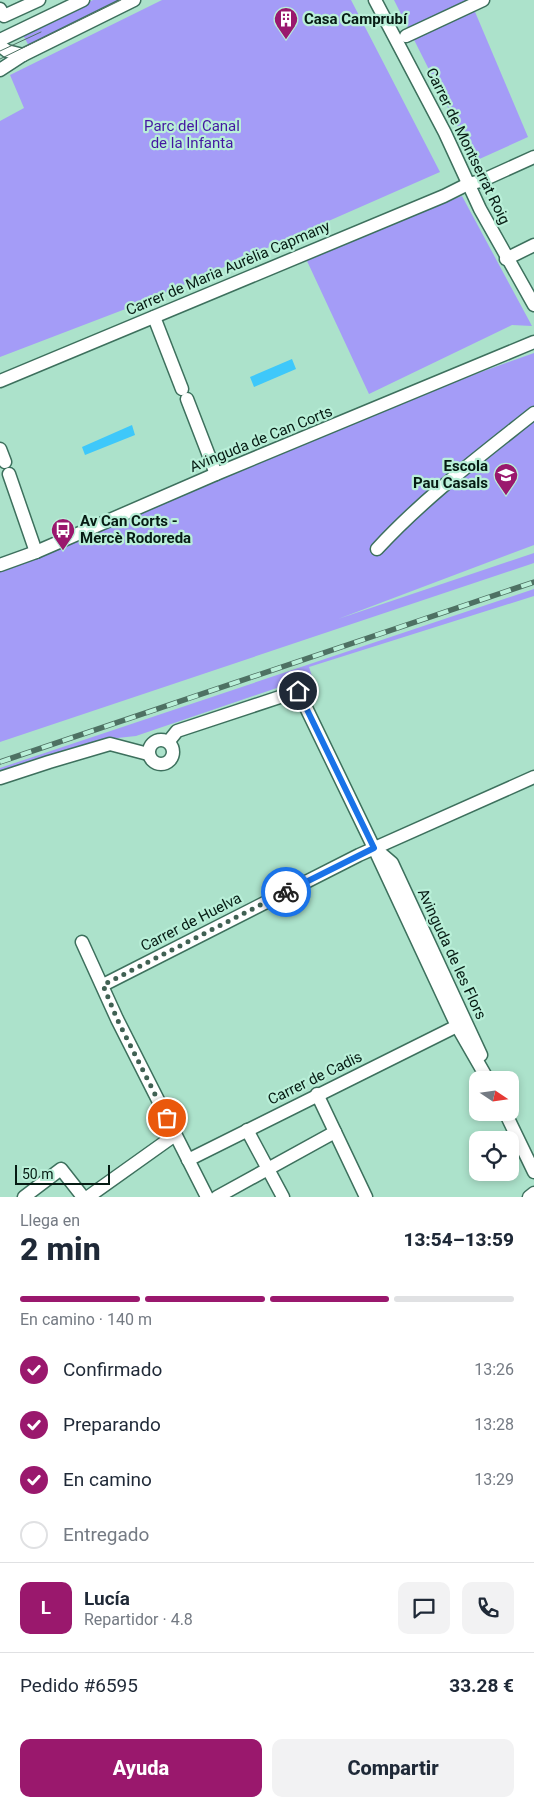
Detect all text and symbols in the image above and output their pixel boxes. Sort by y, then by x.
building icon: Casa Camprubí [273,6,299,40]
place label: Casa Camprubí [304,10,408,28]
street label: Carrer de Montserrat Roig [422,65,514,227]
park label: Parc del Canal de la Infanta [144,117,240,152]
street label: Carrer de Maria Aurèlia Capmany [123,217,333,319]
street label: Avinguda de Can Corts [187,402,335,476]
place label: Escola Pau Casals [413,457,488,492]
school or university icon: Escola Pau Casals [493,462,519,496]
place label: Av Can Corts - Mercè Rodoreda [80,512,191,547]
bus stop icon: Av Can Corts - Mercè Rodoreda [50,517,76,551]
pin [277,670,319,712]
icon: home [284,677,312,705]
courier [261,867,311,917]
icon: bike [272,878,300,906]
street label: Avinguda de les Flors [414,886,490,1022]
street label: Carrer de Huelva [138,889,244,955]
street label: Carrer de Cadis [265,1047,365,1109]
north arrow [469,1071,519,1121]
map controls [469,1071,519,1181]
pin [146,1097,188,1139]
icon: bag [153,1104,181,1132]
button: locate [469,1131,519,1181]
scale bar [15,1162,110,1185]
text: 50 m [22,1166,54,1182]
text: Llega en [20,1211,80,1230]
text: 13:54–13:59 [403,1228,514,1251]
text: 2 min [20,1230,101,1268]
text: En camino · 140 m [20,1310,152,1329]
icon: check [20,1356,48,1384]
text: Confirmado [63,1358,162,1381]
text: 13:26 [474,1360,514,1379]
icon: check [20,1411,48,1439]
text: Preparando [63,1413,161,1436]
text: 13:28 [474,1415,514,1434]
icon: check [20,1466,48,1494]
text: En camino [63,1468,152,1491]
text: 13:29 [474,1470,514,1489]
text: Entregado [63,1523,149,1546]
button: chat [398,1582,450,1634]
button: phone [462,1582,514,1634]
text: Lucía [84,1587,130,1610]
text: L [41,1596,51,1619]
text: Repartidor · 4.8 [84,1610,193,1629]
text: Pedido #6595 [20,1674,138,1697]
text: 33.28 € [449,1674,514,1697]
button: Ayuda [20,1739,262,1797]
button: Compartir [272,1739,514,1797]

